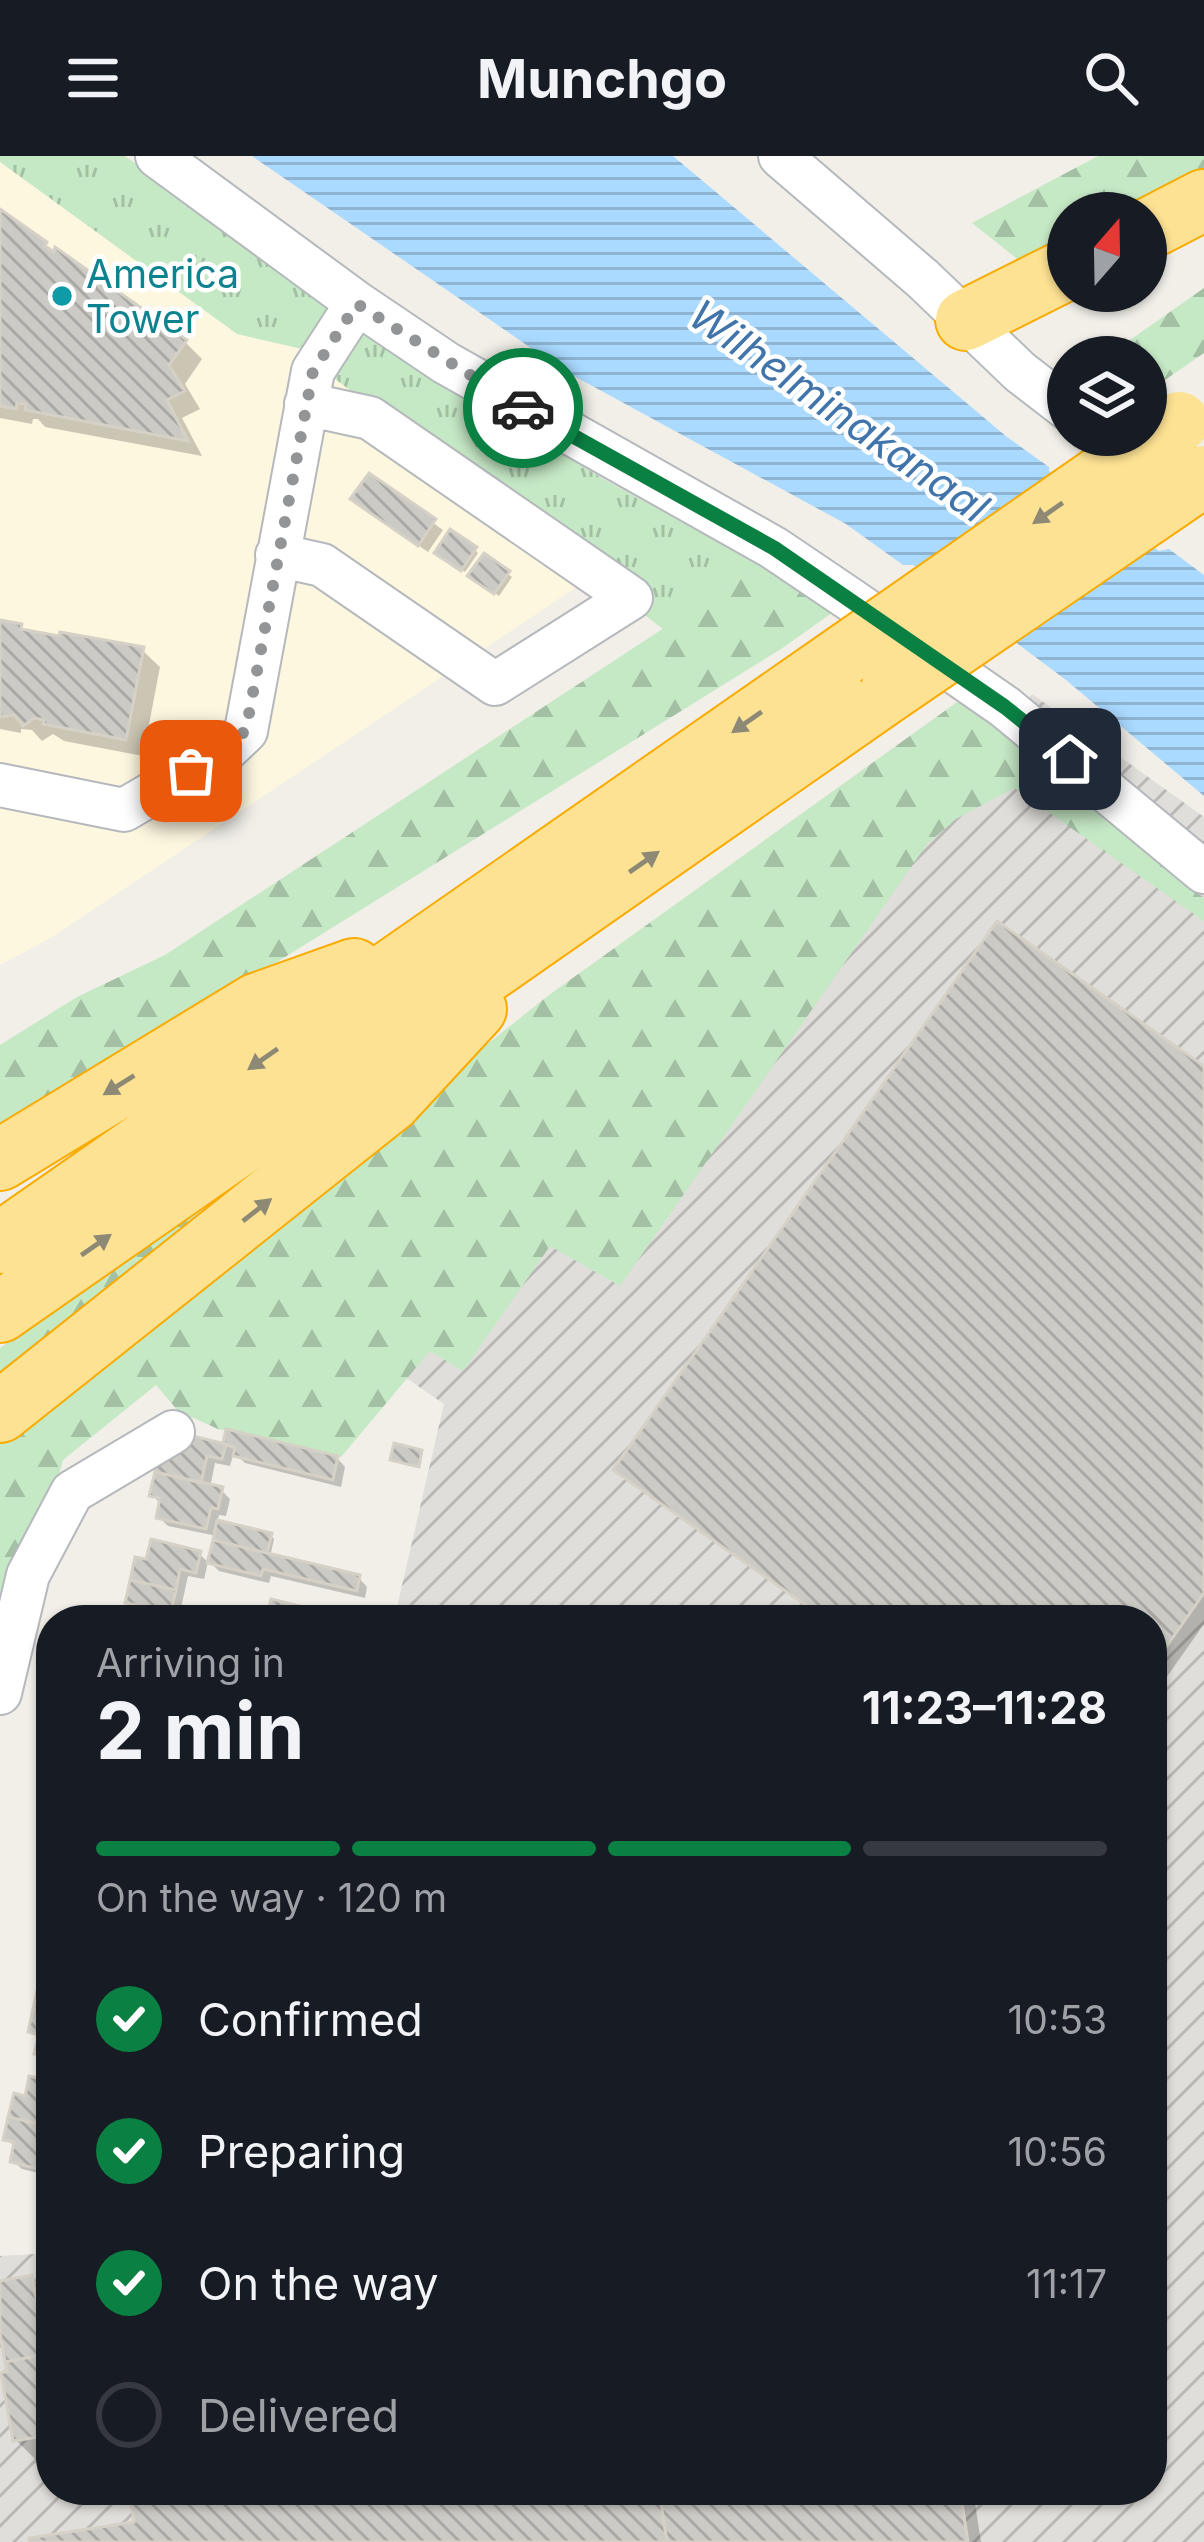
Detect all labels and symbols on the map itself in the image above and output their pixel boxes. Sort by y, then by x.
north arrow [1047,192,1167,312]
place label: America Tower [86,250,239,342]
marker: America Tower [49,283,75,309]
water label: Wilhelminakanaal [680,288,999,533]
courier [463,348,583,468]
one-way arrow [1032,501,1064,524]
pin [1019,708,1121,810]
one-way arrow [731,710,763,733]
pin [140,720,242,822]
one-way arrow [628,851,661,874]
one-way arrow [247,1046,279,1070]
one-way arrow [102,1073,135,1095]
one-way arrow [242,1198,273,1223]
one-way arrow [80,1234,112,1257]

